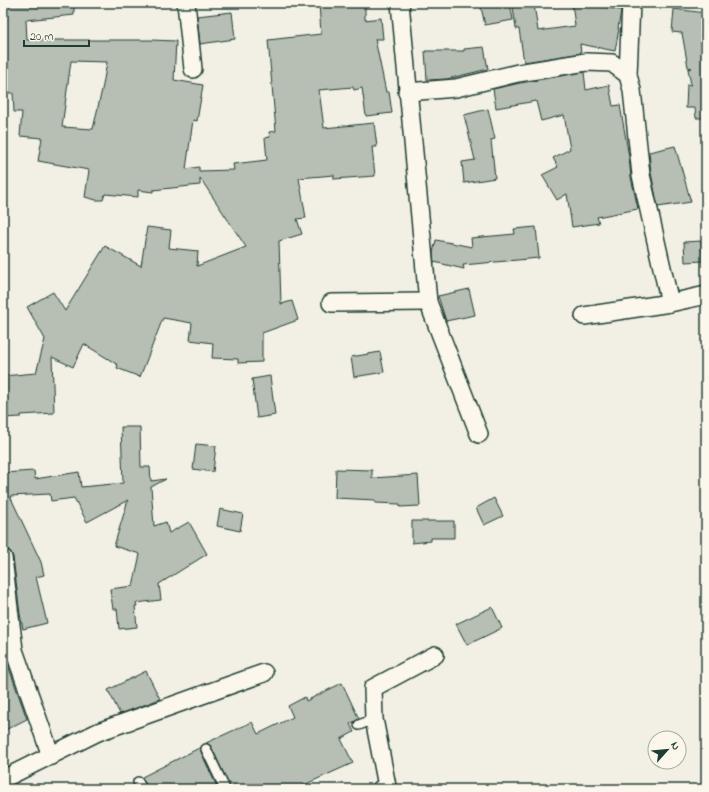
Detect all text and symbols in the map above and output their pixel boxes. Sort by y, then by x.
scale bar [24,22,89,48]
text: 20 m [30,28,53,46]
north arrow [647,730,687,770]
text: N [666,739,684,753]

